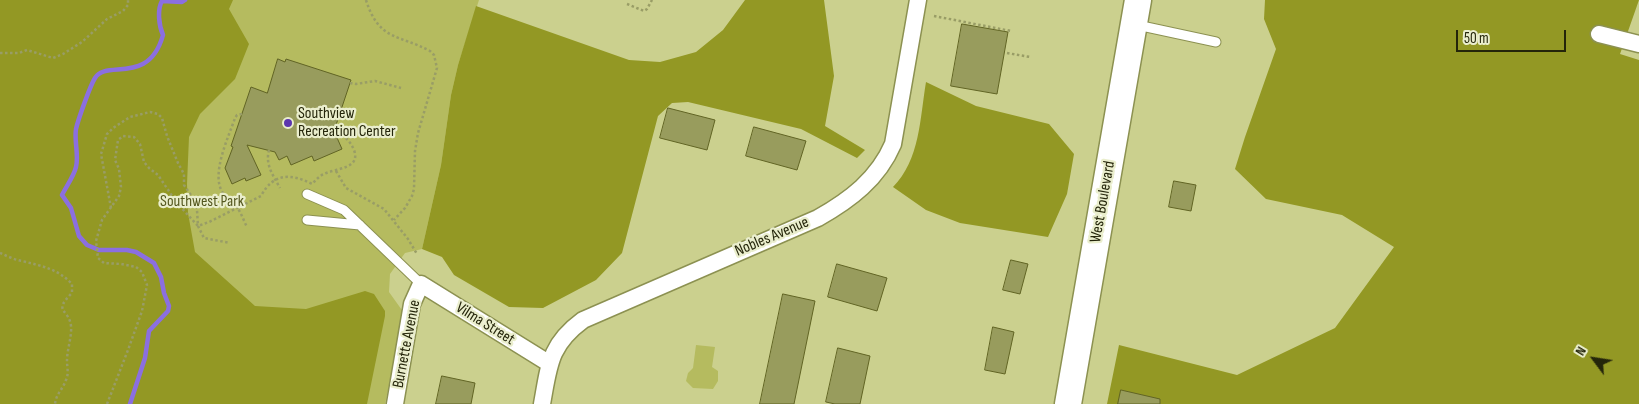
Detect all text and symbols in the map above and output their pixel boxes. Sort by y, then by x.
scale bar [1459,20,1569,52]
text: 50 m [1464,29,1489,48]
place label: Southview Recreation Center [298,104,396,142]
marker: Southview Recreation Center [282,117,294,129]
street label: West Boulevard [1086,160,1120,244]
park label: Southwest Park [160,192,244,212]
street label: Nobles Avenue [732,213,812,261]
street label: Burnette Avenue [389,298,425,390]
street label: Vilma Street [452,298,518,350]
north arrow [1569,334,1619,384]
text: N [1571,343,1590,359]

